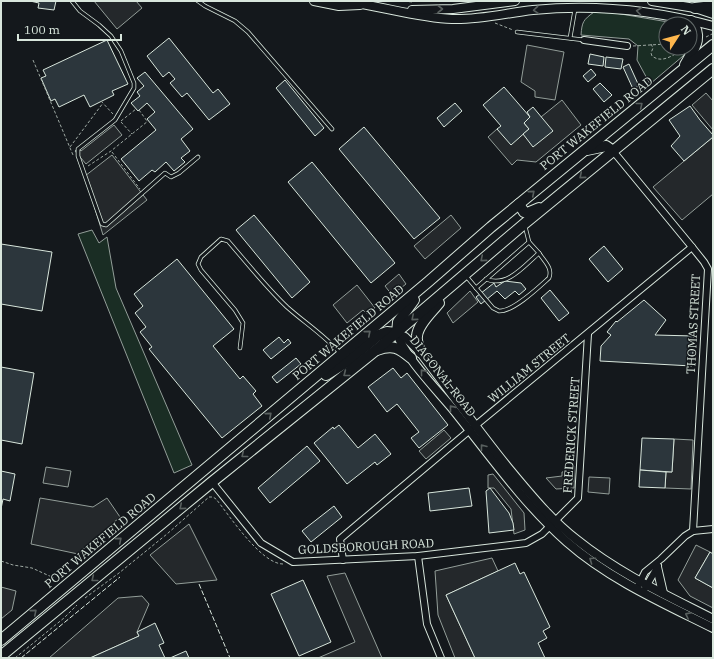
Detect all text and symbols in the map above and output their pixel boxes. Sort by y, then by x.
one-way arrow [437,5,443,13]
one-way arrow [533,6,539,15]
one-way arrow [636,7,642,16]
scale bar [18,16,121,42]
north arrow [658,16,698,56]
text: 100 m [24,22,60,37]
text: N [678,22,694,38]
street label: PORT WAKEFIELD ROAD [537,73,655,173]
one-way arrow [635,102,642,109]
one-way arrow [580,171,587,178]
one-way arrow [527,191,534,198]
one-way arrow [480,255,487,262]
street label: THOMAS STREET [683,273,703,375]
street label: PORT WAKEFIELD ROAD [289,281,407,383]
one-way arrow [411,314,418,321]
one-way arrow [363,330,370,337]
street label: WILLIAM STREET [485,330,573,406]
street label: DIAGONAL ROAD [407,333,479,419]
one-way arrow [343,370,350,377]
one-way arrow [420,370,427,377]
street label: FREDERICK STREET [559,376,583,494]
one-way arrow [449,406,456,413]
one-way arrow [264,413,271,420]
one-way arrow [481,445,488,452]
one-way arrow [242,451,249,458]
street label: PORT WAKEFIELD ROAD [41,489,159,591]
one-way arrow [179,502,186,509]
street label: GOLDSBOROUGH ROAD [298,535,434,557]
one-way arrow [114,538,121,545]
one-way arrow [589,557,596,565]
one-way arrow [91,575,98,582]
one-way arrow [29,610,36,617]
one-way arrow [685,612,692,620]

